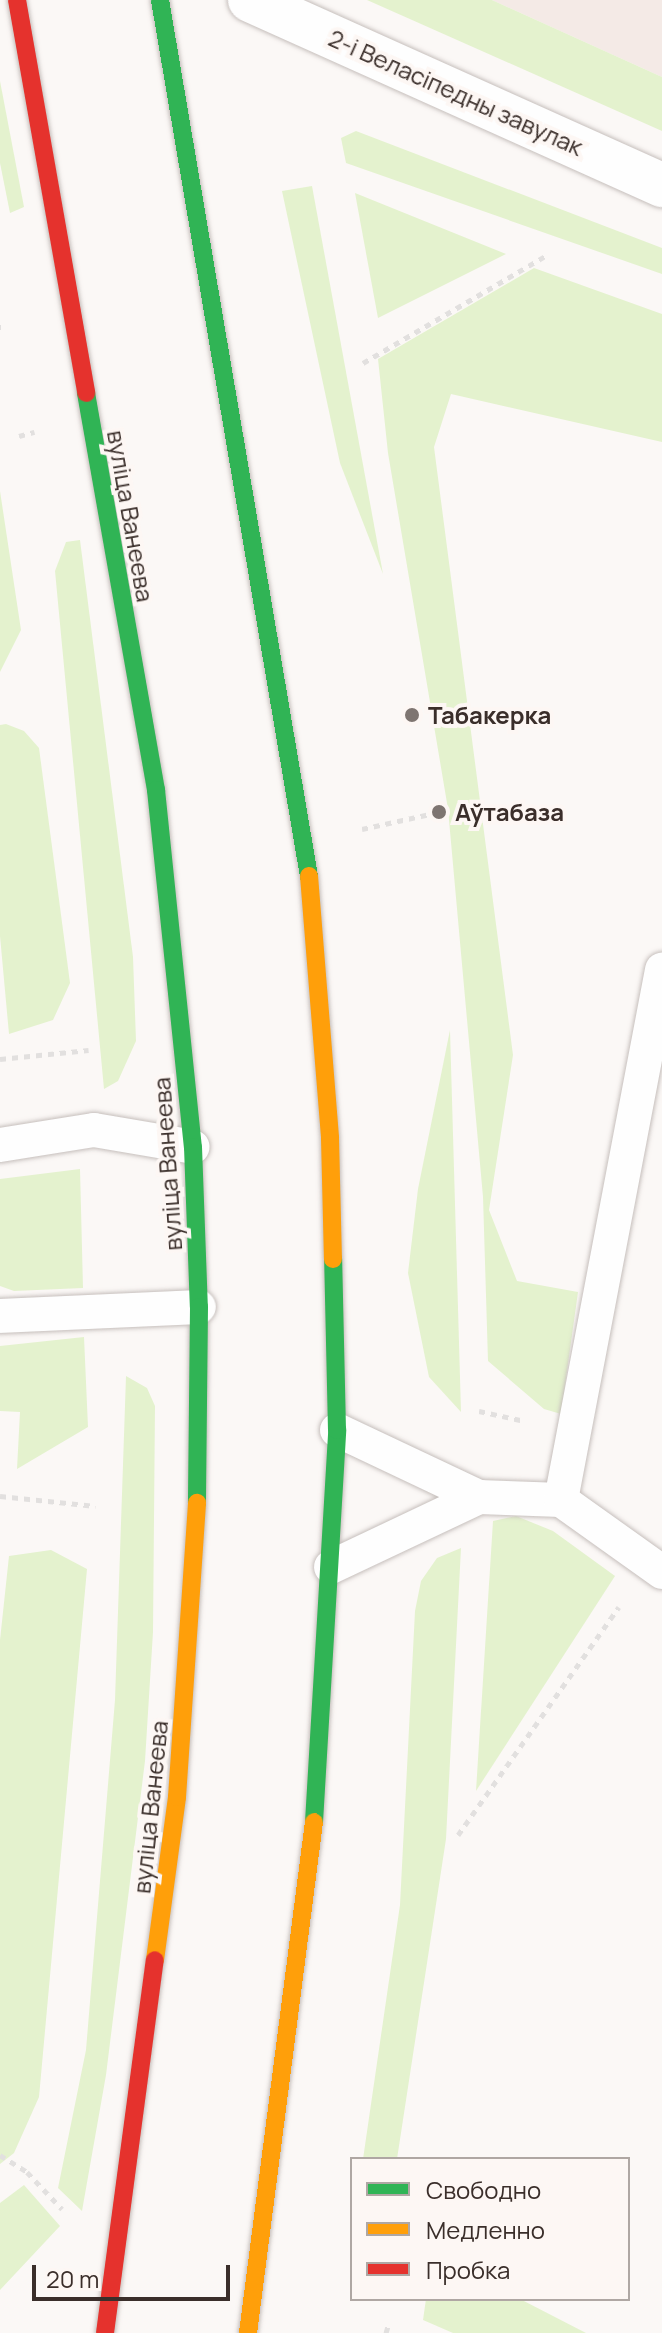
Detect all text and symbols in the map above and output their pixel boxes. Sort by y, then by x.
street label: 2-і Веласіпедны завулак [324,23,588,161]
street label: вуліца Ванеева [102,428,160,604]
place label: Табакерка [428,701,551,729]
marker: Табакерка [403,706,421,724]
place label: Аўтабаза [455,798,564,826]
marker: Аўтабаза [430,803,448,821]
street label: вуліца Ванеева [147,1076,187,1252]
street label: вуліца Ванеева [127,1719,173,1895]
legend [350,2157,630,2301]
text: Свободно [426,2173,541,2206]
text: Медленно [426,2213,545,2246]
scale bar [36,2249,234,2299]
text: Пробка [426,2253,510,2286]
text: 20 m [46,2262,99,2295]

